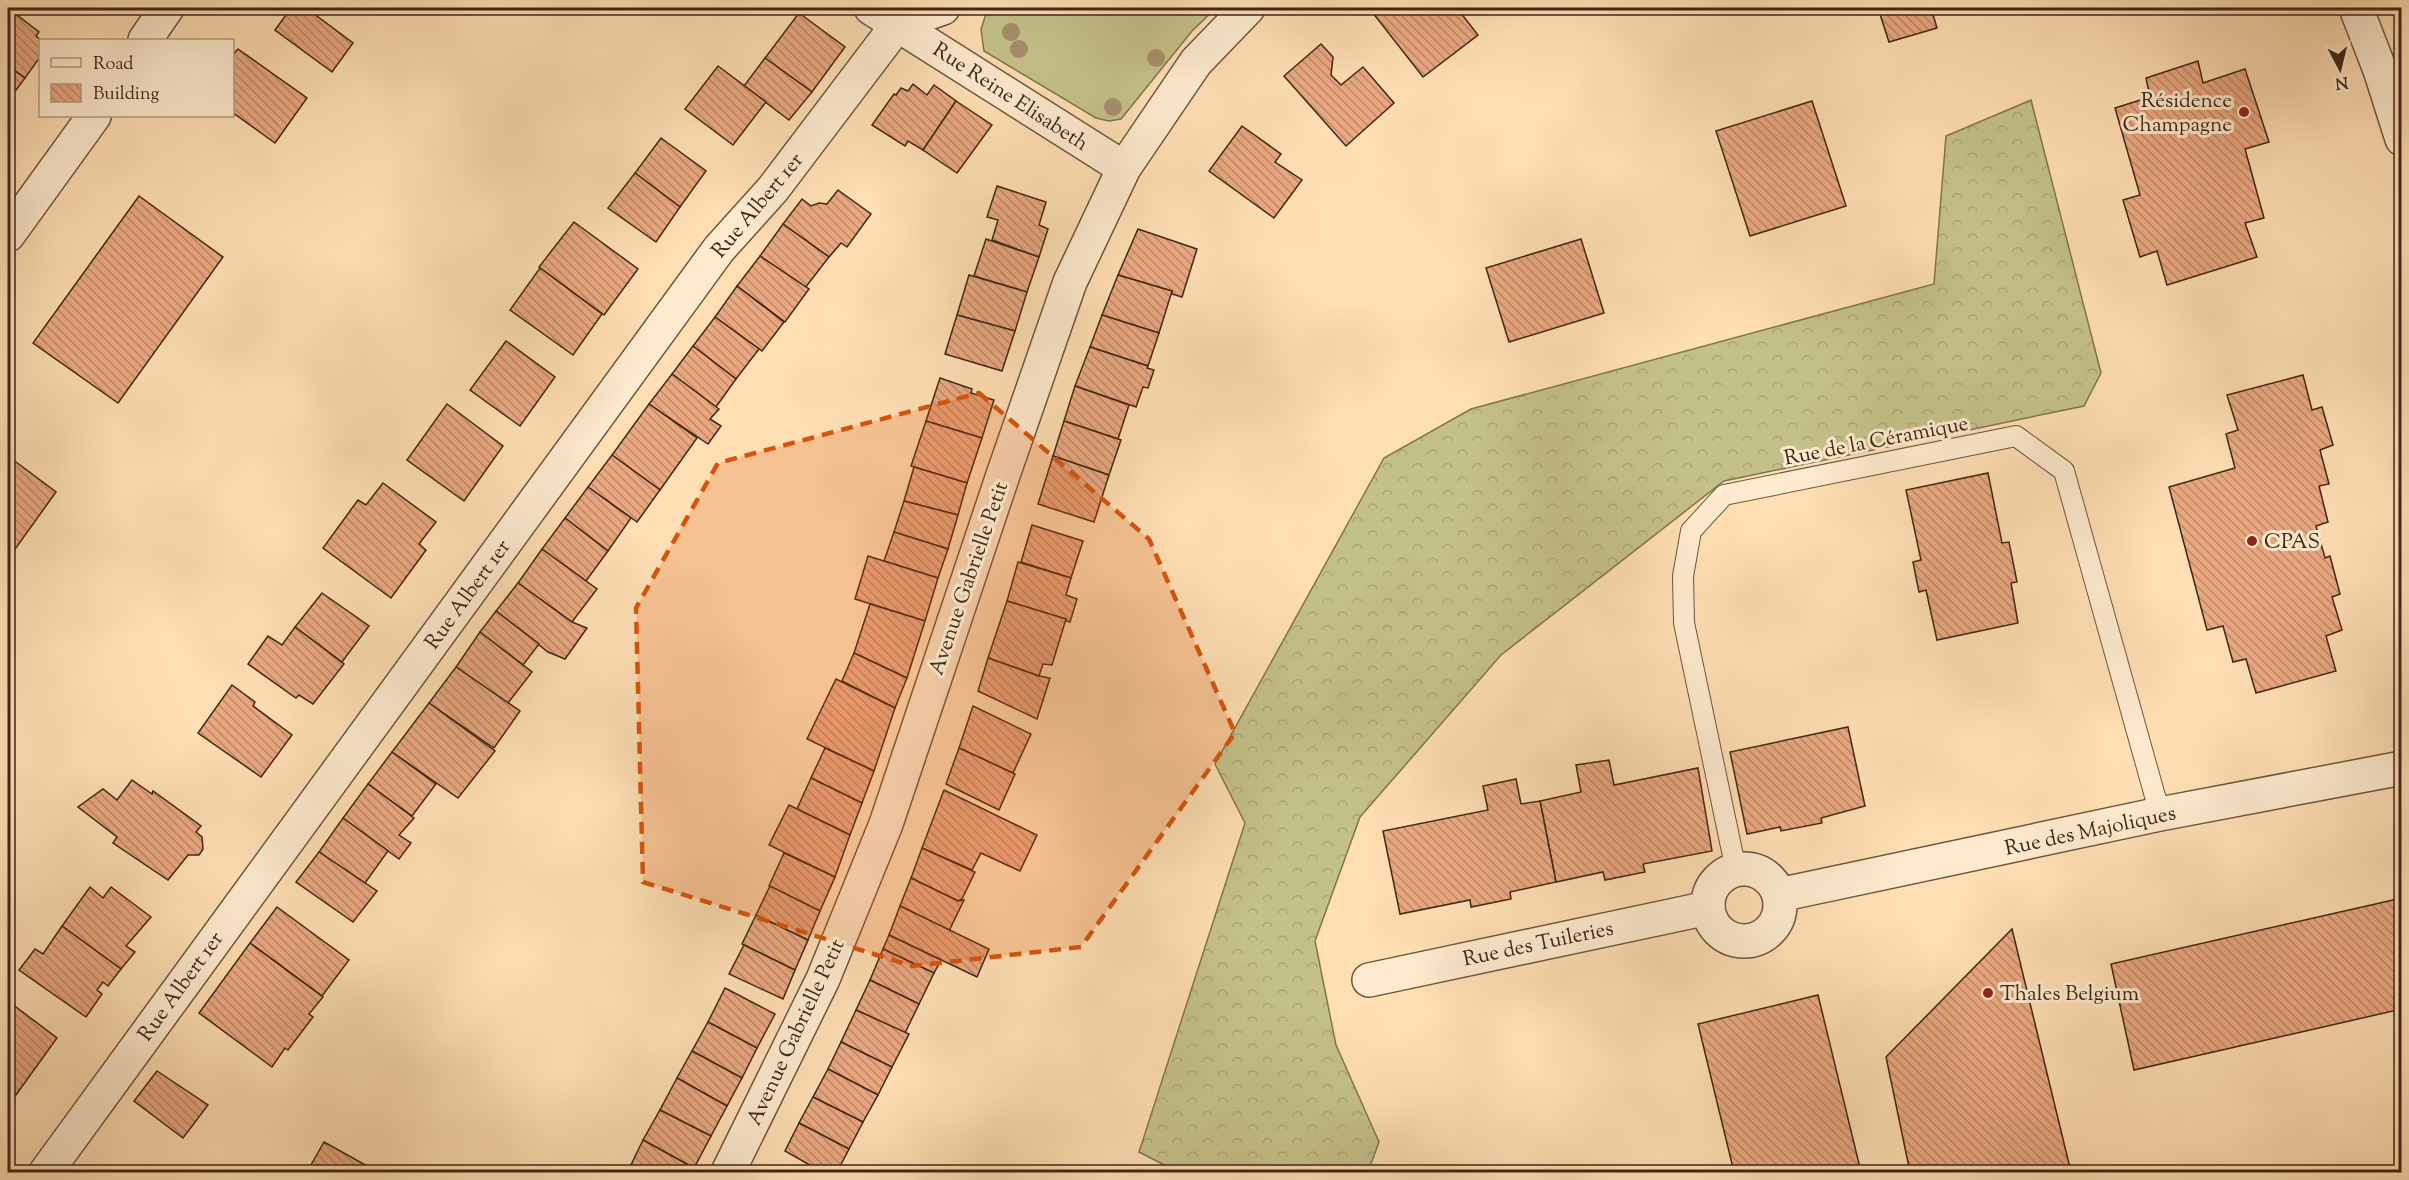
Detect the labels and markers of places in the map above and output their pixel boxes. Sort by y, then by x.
place label: Résidence Champagne [2123,87,2232,141]
marker: Résidence Champagne [2237,105,2251,119]
place label: CPAS [2264,528,2320,558]
marker: CPAS [2245,534,2259,548]
place label: Thales Belgium [2000,980,2139,1010]
marker: Thales Belgium [1981,986,1995,1000]

